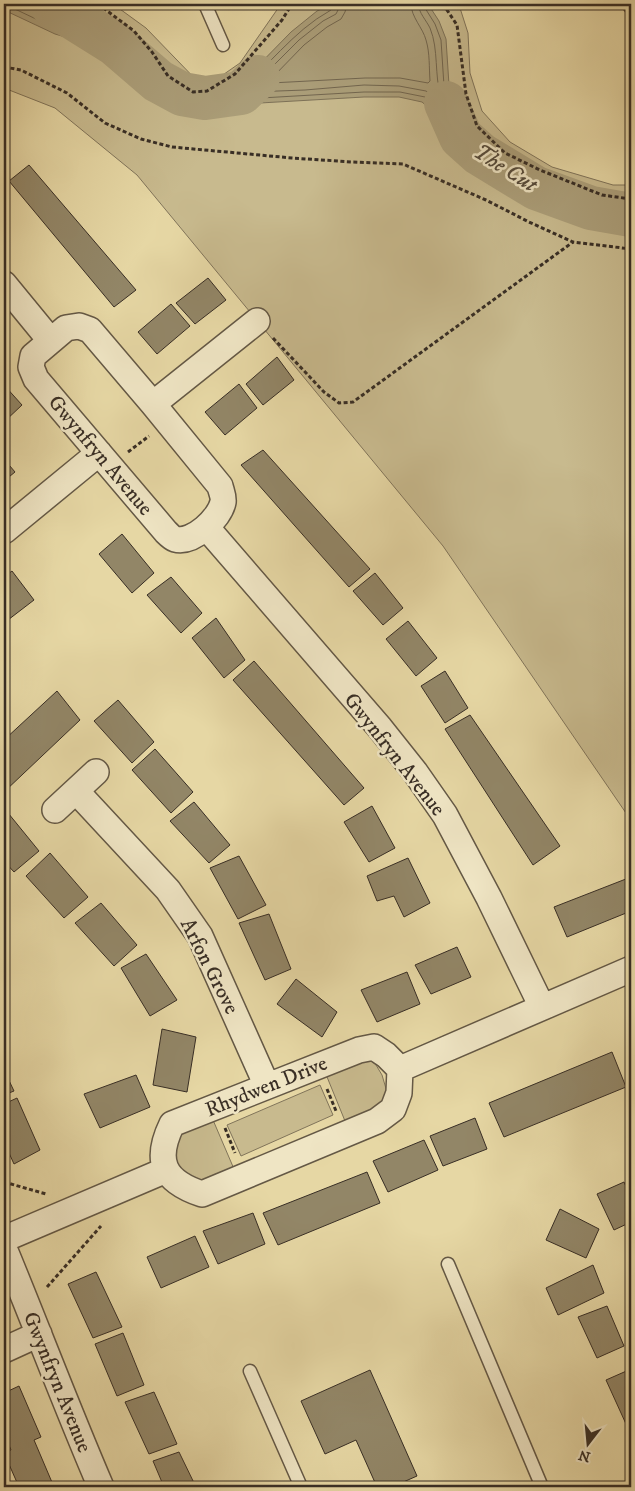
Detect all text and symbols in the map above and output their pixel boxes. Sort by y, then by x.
water label: The Cut [469,138,543,199]
street label: Gwynfryn Avenue [42,390,158,521]
street label: Gwynfryn Avenue [338,688,451,822]
street label: Arfon Grove [174,914,244,1019]
street label: Rhydwen Drive [202,1051,332,1123]
street label: Gwynfryn Avenue [17,1308,97,1457]
north arrow [562,1418,612,1468]
text: N [576,1445,593,1466]

